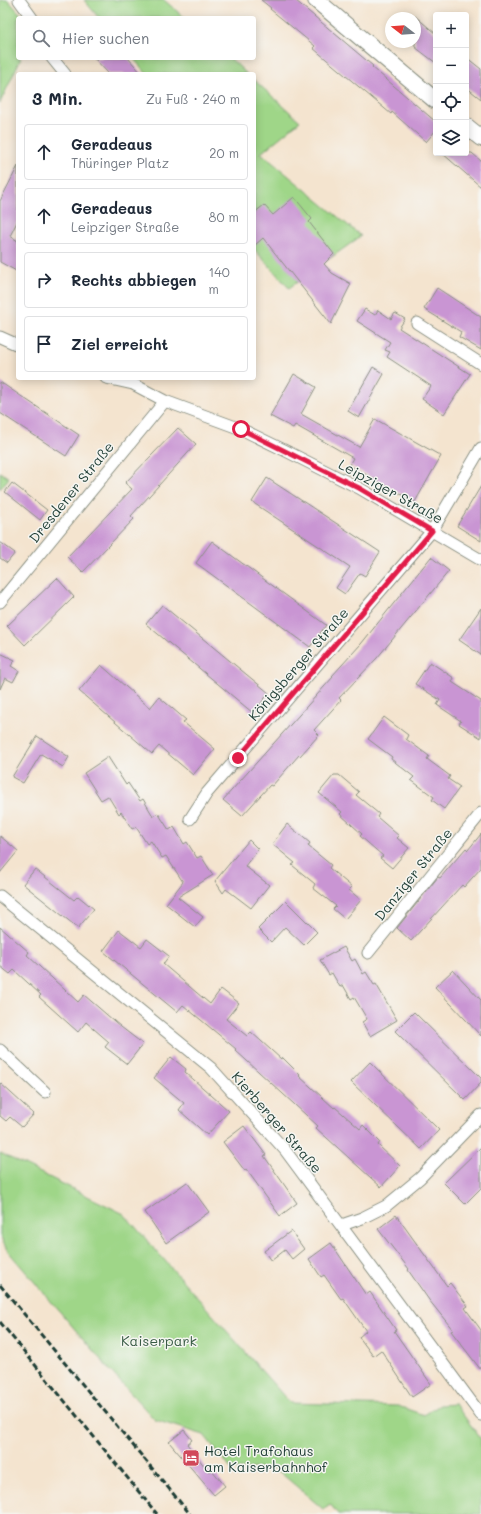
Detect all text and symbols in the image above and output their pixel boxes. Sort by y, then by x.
north arrow [385,12,421,48]
map controls [433,12,469,156]
button: + [433,12,469,48]
search box [16,16,256,60]
icon: search [30,27,52,49]
text: Hier suchen [62,28,149,48]
button: − [433,48,469,84]
button: locate [433,84,469,120]
text: 3 Min. [32,87,83,109]
text: Zu Fuß · 240 m [146,90,240,107]
button: layers [433,120,469,156]
text: Geradeaus [71,134,152,154]
icon: ahead [33,141,55,163]
text: 20 m [209,144,239,161]
text: Thüringer Platz [71,154,169,171]
text: Geradeaus [71,198,152,218]
icon: ahead [33,205,55,227]
text: 80 m [209,208,239,225]
text: Leipziger Straße [71,218,179,235]
text: 140 m [208,263,230,297]
icon: right [33,269,55,291]
text: Rechts abbiegen [71,270,196,290]
icon: arrive [33,333,55,355]
text: Ziel erreicht [71,334,168,354]
route start [232,420,250,438]
street label: Dresdener Straße [24,437,118,547]
street label: Leipziger Straße [335,454,447,528]
street label: Königsberger Straße [244,603,352,725]
route end [229,749,247,767]
street label: Danziger Straße [370,824,456,924]
street label: Kierberger Straße [228,1067,326,1177]
park label: Kaiserpark [121,1331,197,1350]
place label: Hotel Trafohaus am Kaiserbahnhof [204,1441,328,1476]
hotel icon: Hotel Trafohaus am Kaiserbahnhof [181,1448,201,1468]

